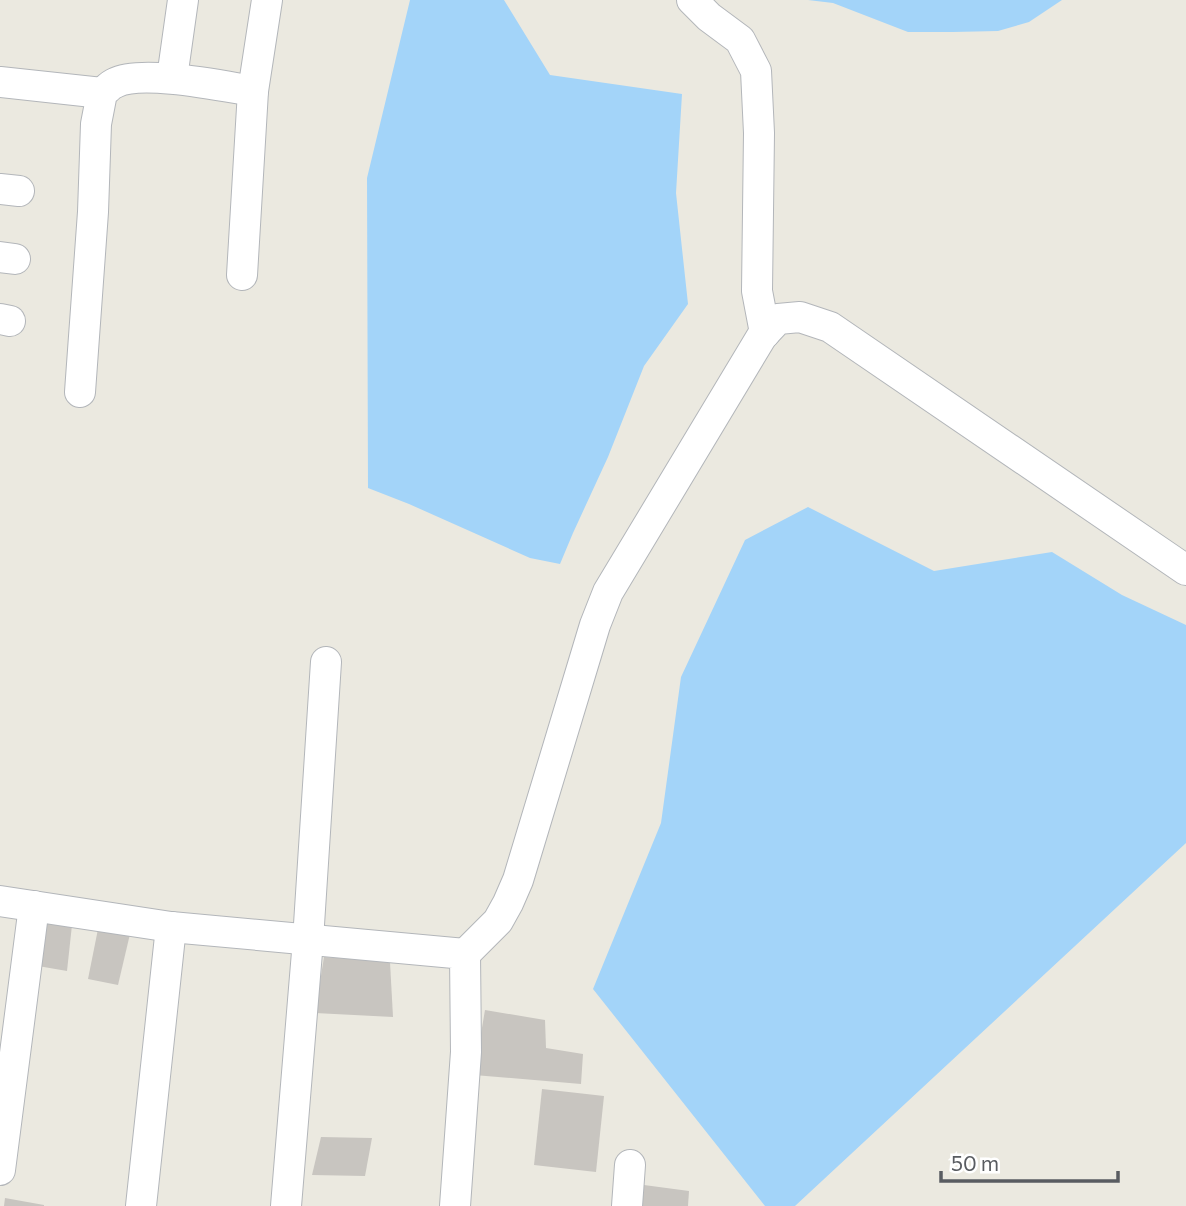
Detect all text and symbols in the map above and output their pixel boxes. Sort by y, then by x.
scale bar [941,1140,1118,1184]
text: 50 m [951,1150,999,1175]

